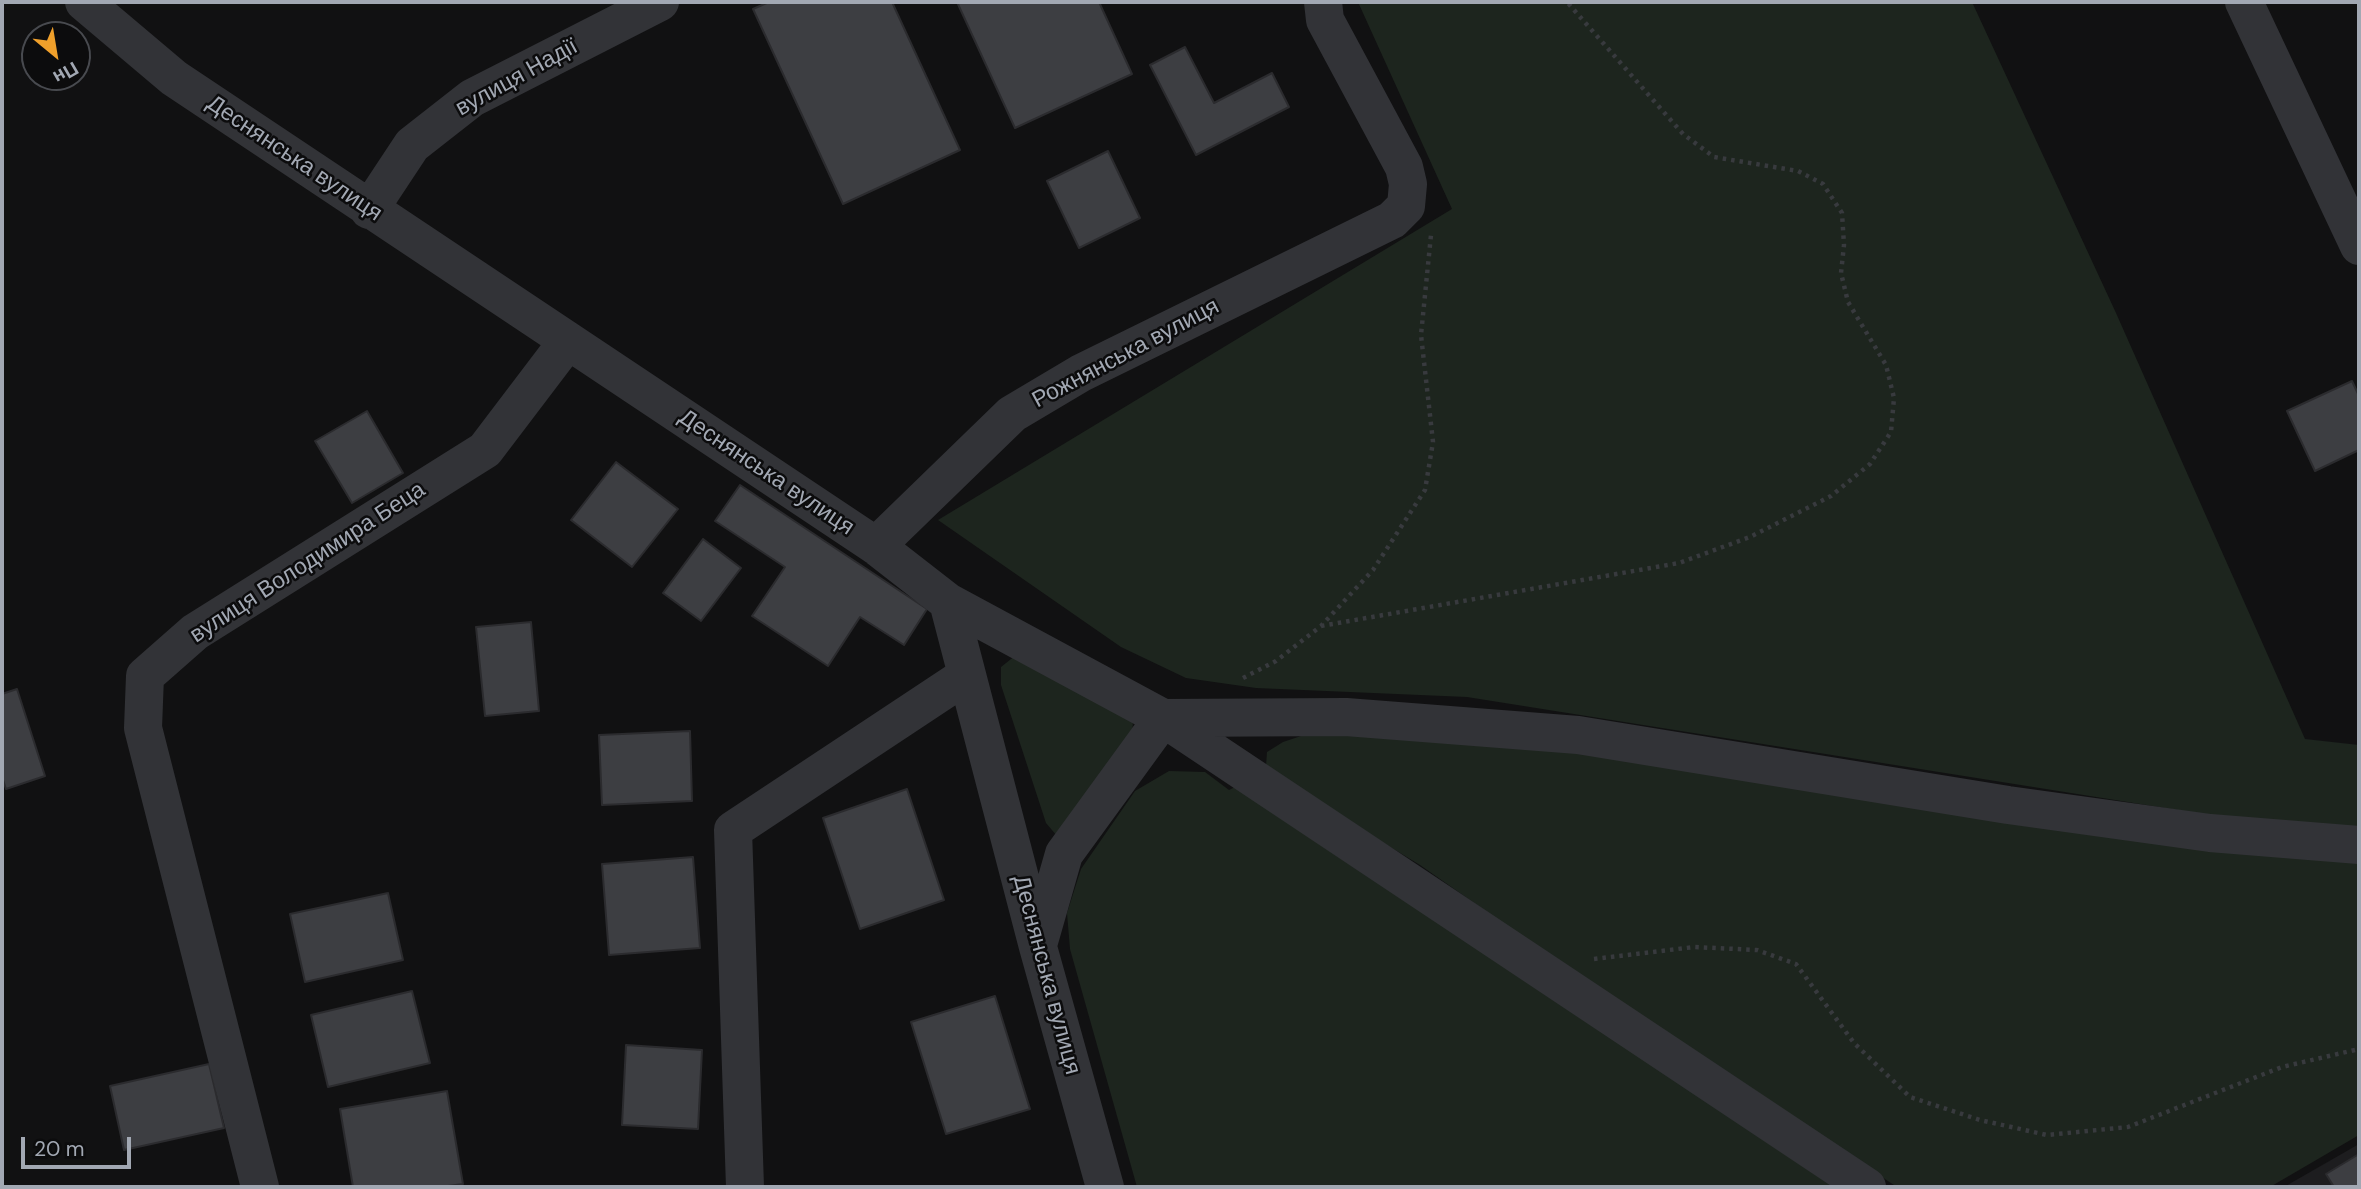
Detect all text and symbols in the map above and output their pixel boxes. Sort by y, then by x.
north arrow [21,21,91,91]
street label: вулиця Надії [451,33,583,123]
text: Пн [49,56,83,90]
street label: Деснянська вулиця [201,90,387,228]
street label: Рожнянська вулиця [1028,293,1224,415]
street label: Деснянська вулиця [673,404,859,542]
street label: вулиця Володимира Беца [185,477,431,649]
street label: Деснянська вулиця [1006,872,1086,1078]
scale bar [24,1122,135,1166]
text: 20 m [34,1135,85,1163]

